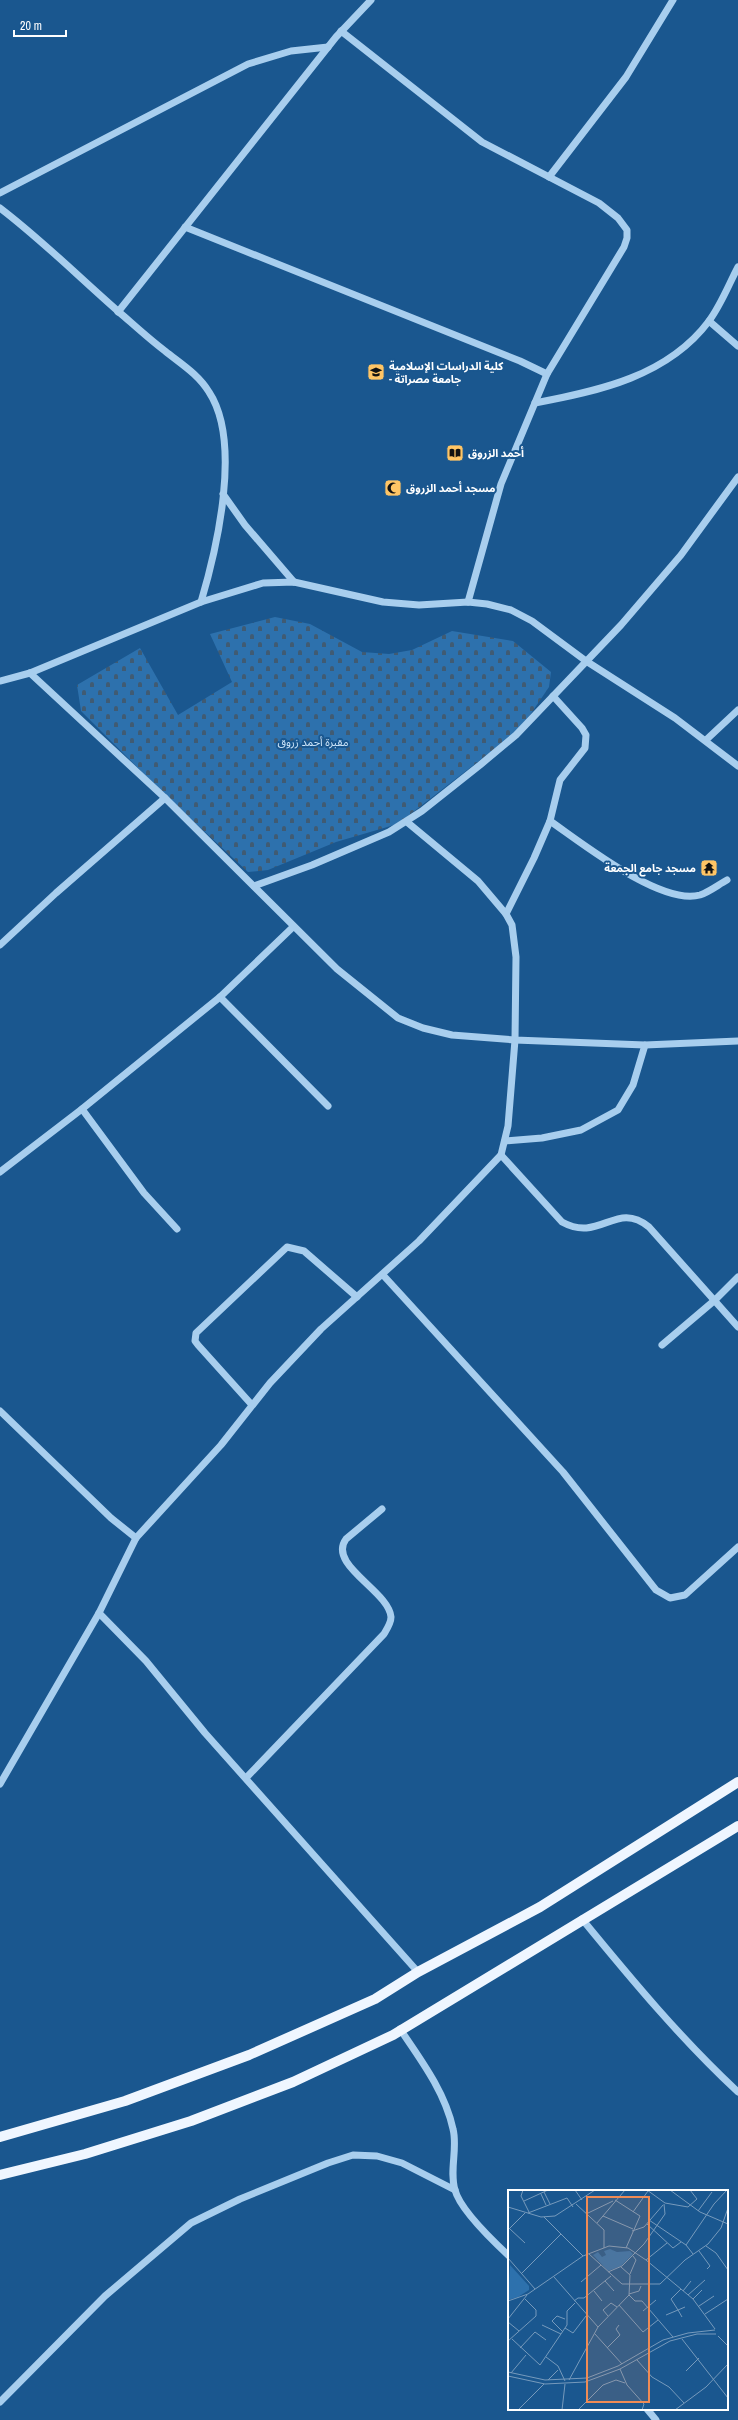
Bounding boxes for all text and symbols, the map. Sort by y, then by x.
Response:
scale bar [14,12,66,38]
text: 20 m [20,18,42,34]
place label: كلية الدراسات الإسلامية - جامعة مصراتة [389,359,504,386]
school or university icon: كلية الدراسات الإسلامية - جامعة مصراتة [366,362,386,382]
library icon: أحمد الزروق [445,443,465,463]
place label: أحمد الزروق [468,446,524,460]
mosque icon: مسجد أحمد الزروق [383,478,403,498]
place label: مسجد أحمد الزروق [406,481,496,495]
park label: مقبرة أحمد زروق [277,735,349,749]
temple icon: مسجد جامع الجمعة [699,858,719,878]
place label: مسجد جامع الجمعة [604,861,696,877]
inset map [508,2190,728,2410]

